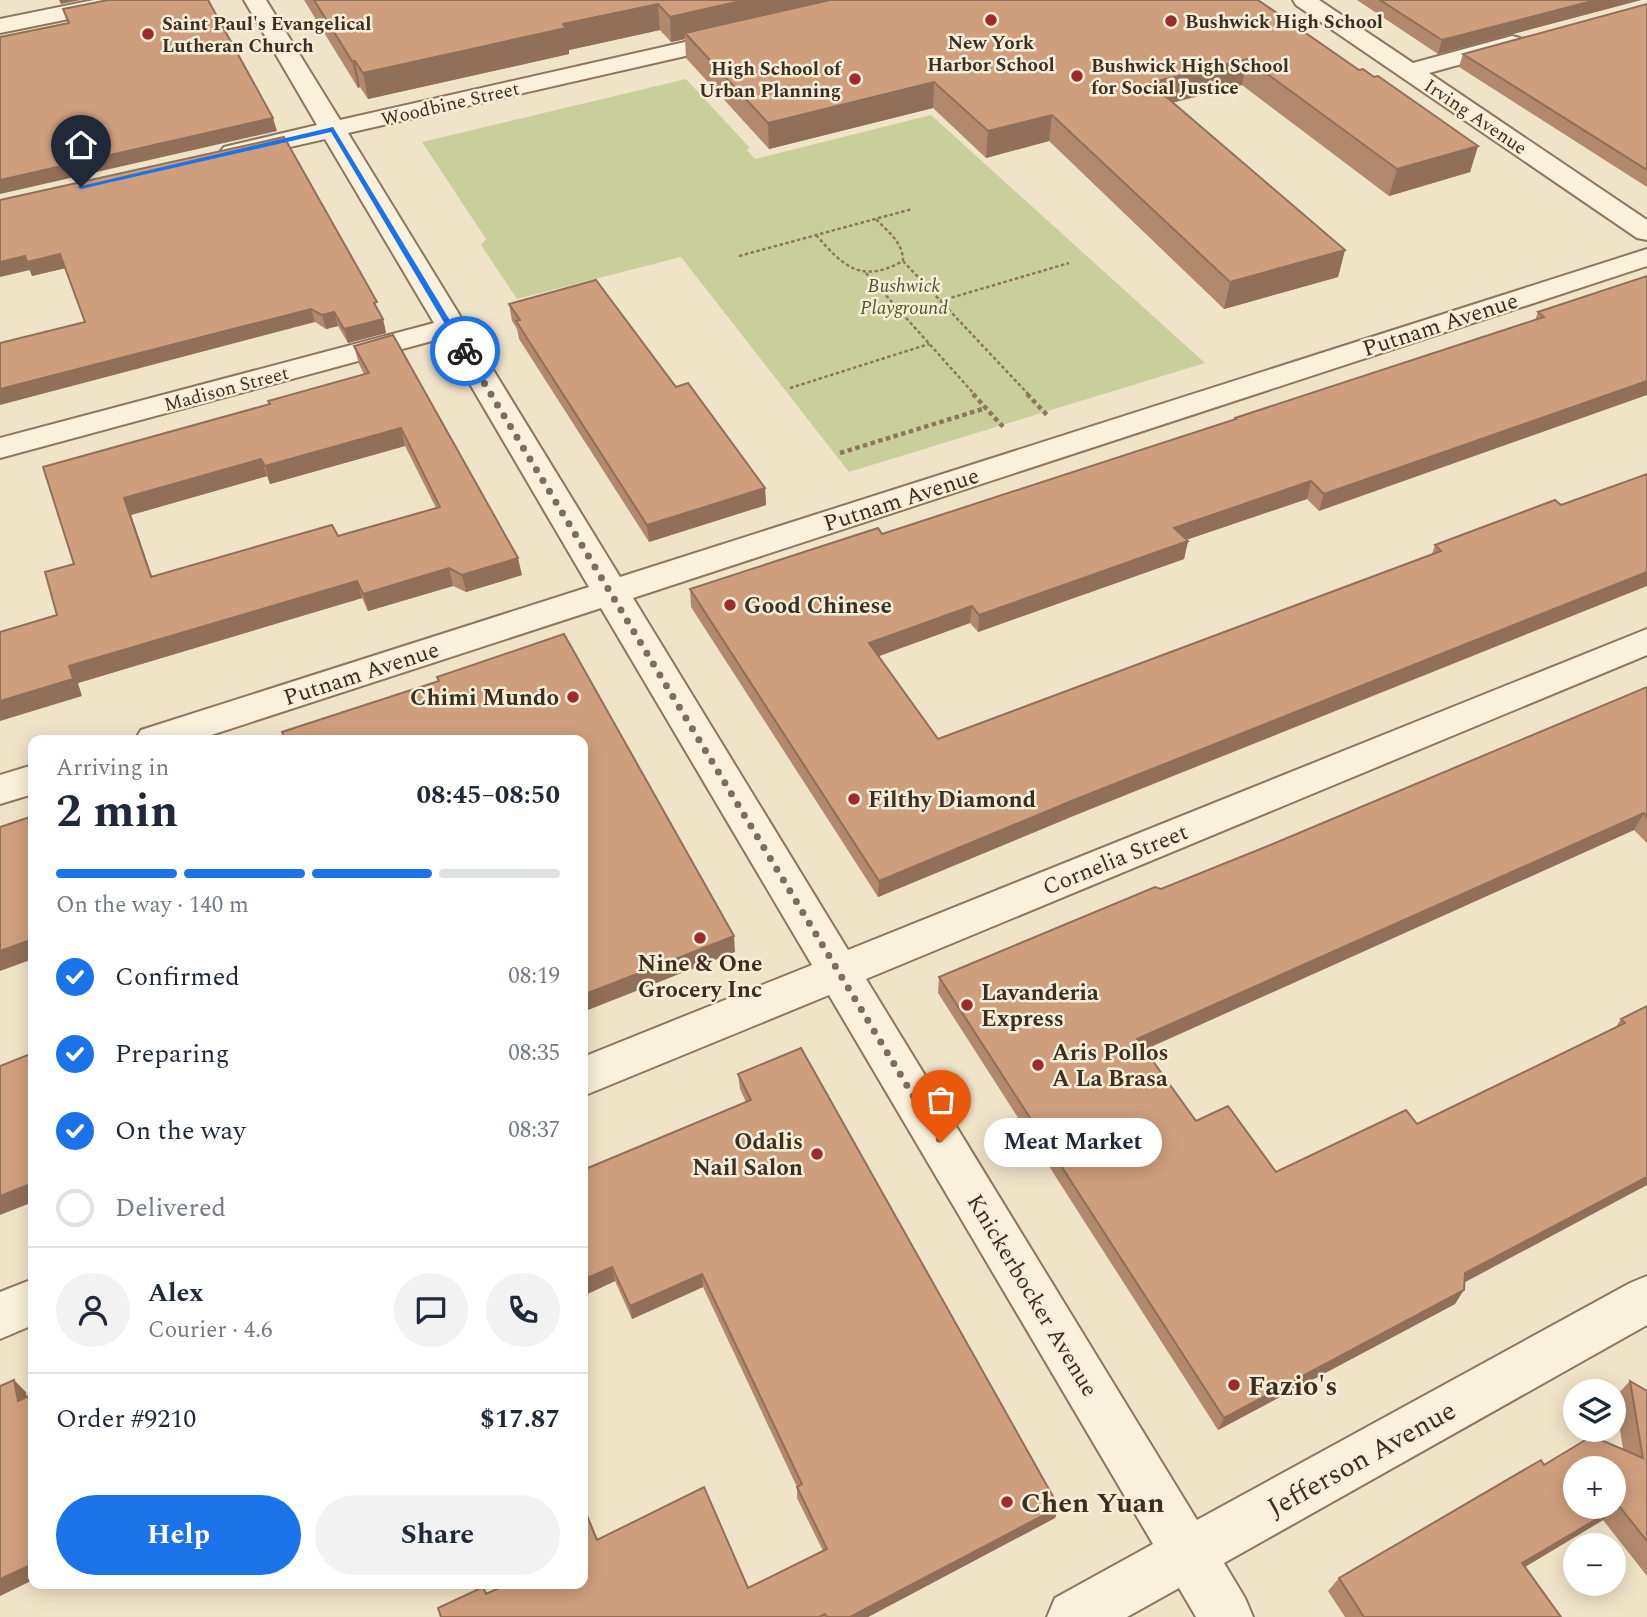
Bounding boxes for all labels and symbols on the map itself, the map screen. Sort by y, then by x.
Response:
place label: Bushwick High School [1185,8,1383,37]
place label: Saint Paul's Evangelical Lutheran Church [162,10,371,61]
marker: New York Harbor School [983,12,999,28]
marker: Bushwick High School [1163,13,1179,29]
marker: Saint Paul's Evangelical Lutheran Church [140,26,156,42]
place label: New York Harbor School [927,29,1055,80]
place label: Bushwick High School for Social Justice [1091,52,1289,103]
place label: High School of Urban Planning [699,55,842,106]
marker: Bushwick High School for Social Justice [1069,68,1085,84]
marker: High School of Urban Planning [847,71,863,87]
street label: Irving Avenue [1418,72,1533,162]
street label: Woodbine Street [378,74,523,134]
pin [51,115,111,187]
park label: Bushwick Playground [860,272,948,323]
street label: Putnam Avenue [1358,284,1523,367]
courier [430,316,500,386]
street label: Madison Street [161,359,292,420]
street label: Putnam Avenue [819,459,984,542]
place label: Good Chinese [744,589,892,624]
marker: Good Chinese [722,597,738,613]
street label: Putnam Avenue [279,633,444,716]
place label: Chimi Mundo [410,681,559,716]
marker: Chimi Mundo [565,689,581,705]
place label: Filthy Diamond [868,783,1036,818]
marker: Filthy Diamond [846,791,862,807]
street label: Cornelia Street [1038,815,1194,905]
marker: Nine & One Grocery Inc [692,930,708,946]
place label: Nine & One Grocery Inc [638,947,762,1008]
place label: Lavanderia Express [981,976,1099,1037]
marker: Lavanderia Express [959,997,975,1013]
place label: Aris Pollos A La Brasa [1052,1036,1169,1097]
marker: Aris Pollos A La Brasa [1030,1057,1046,1073]
pin [911,1070,971,1142]
callout: Meat Market [983,1118,1162,1166]
place label: Odalis Nail Salon [692,1125,803,1186]
marker: Odalis Nail Salon [809,1146,825,1162]
street label: Knickerbocker Avenue [957,1188,1106,1404]
place label: Fazio's [1248,1365,1338,1408]
marker: Fazio's [1226,1377,1242,1393]
street label: Jefferson Avenue [1259,1389,1464,1529]
place label: Chen Yuan [1021,1482,1165,1525]
marker: Chen Yuan [999,1494,1015,1510]

